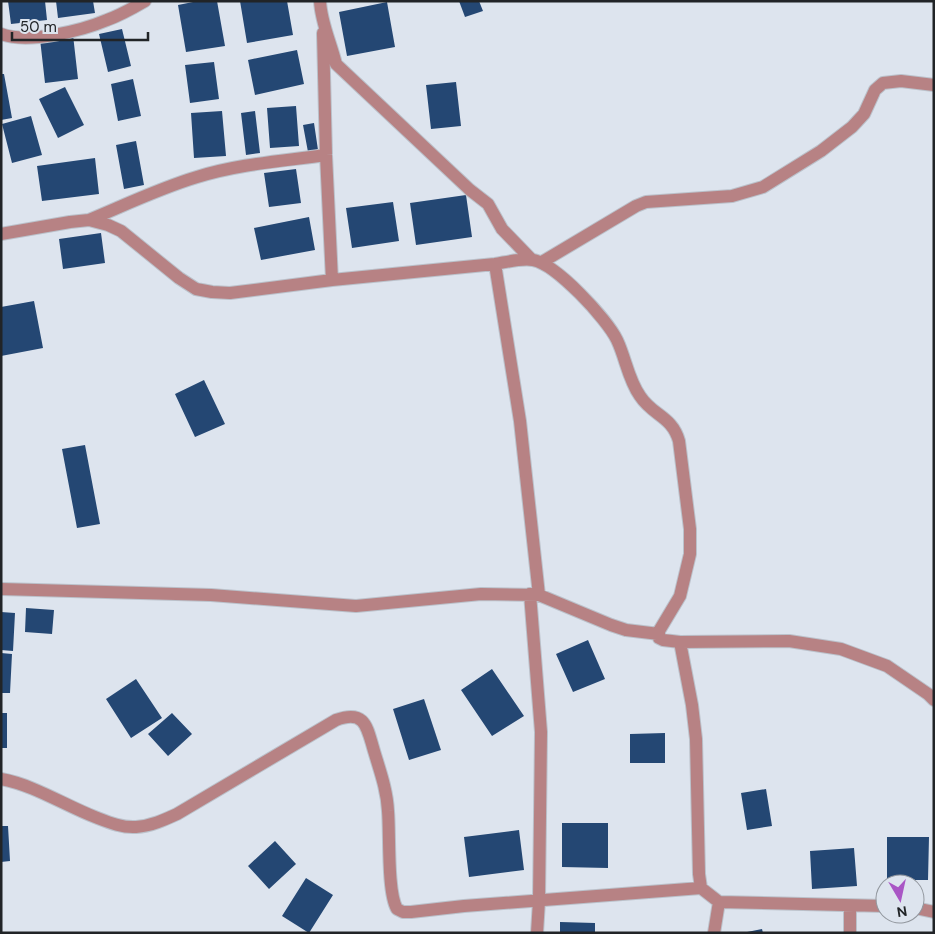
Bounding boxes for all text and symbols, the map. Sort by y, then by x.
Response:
scale bar [12,10,149,42]
text: 50 m [20,17,57,37]
north arrow [875,874,925,924]
text: N [896,902,908,922]

